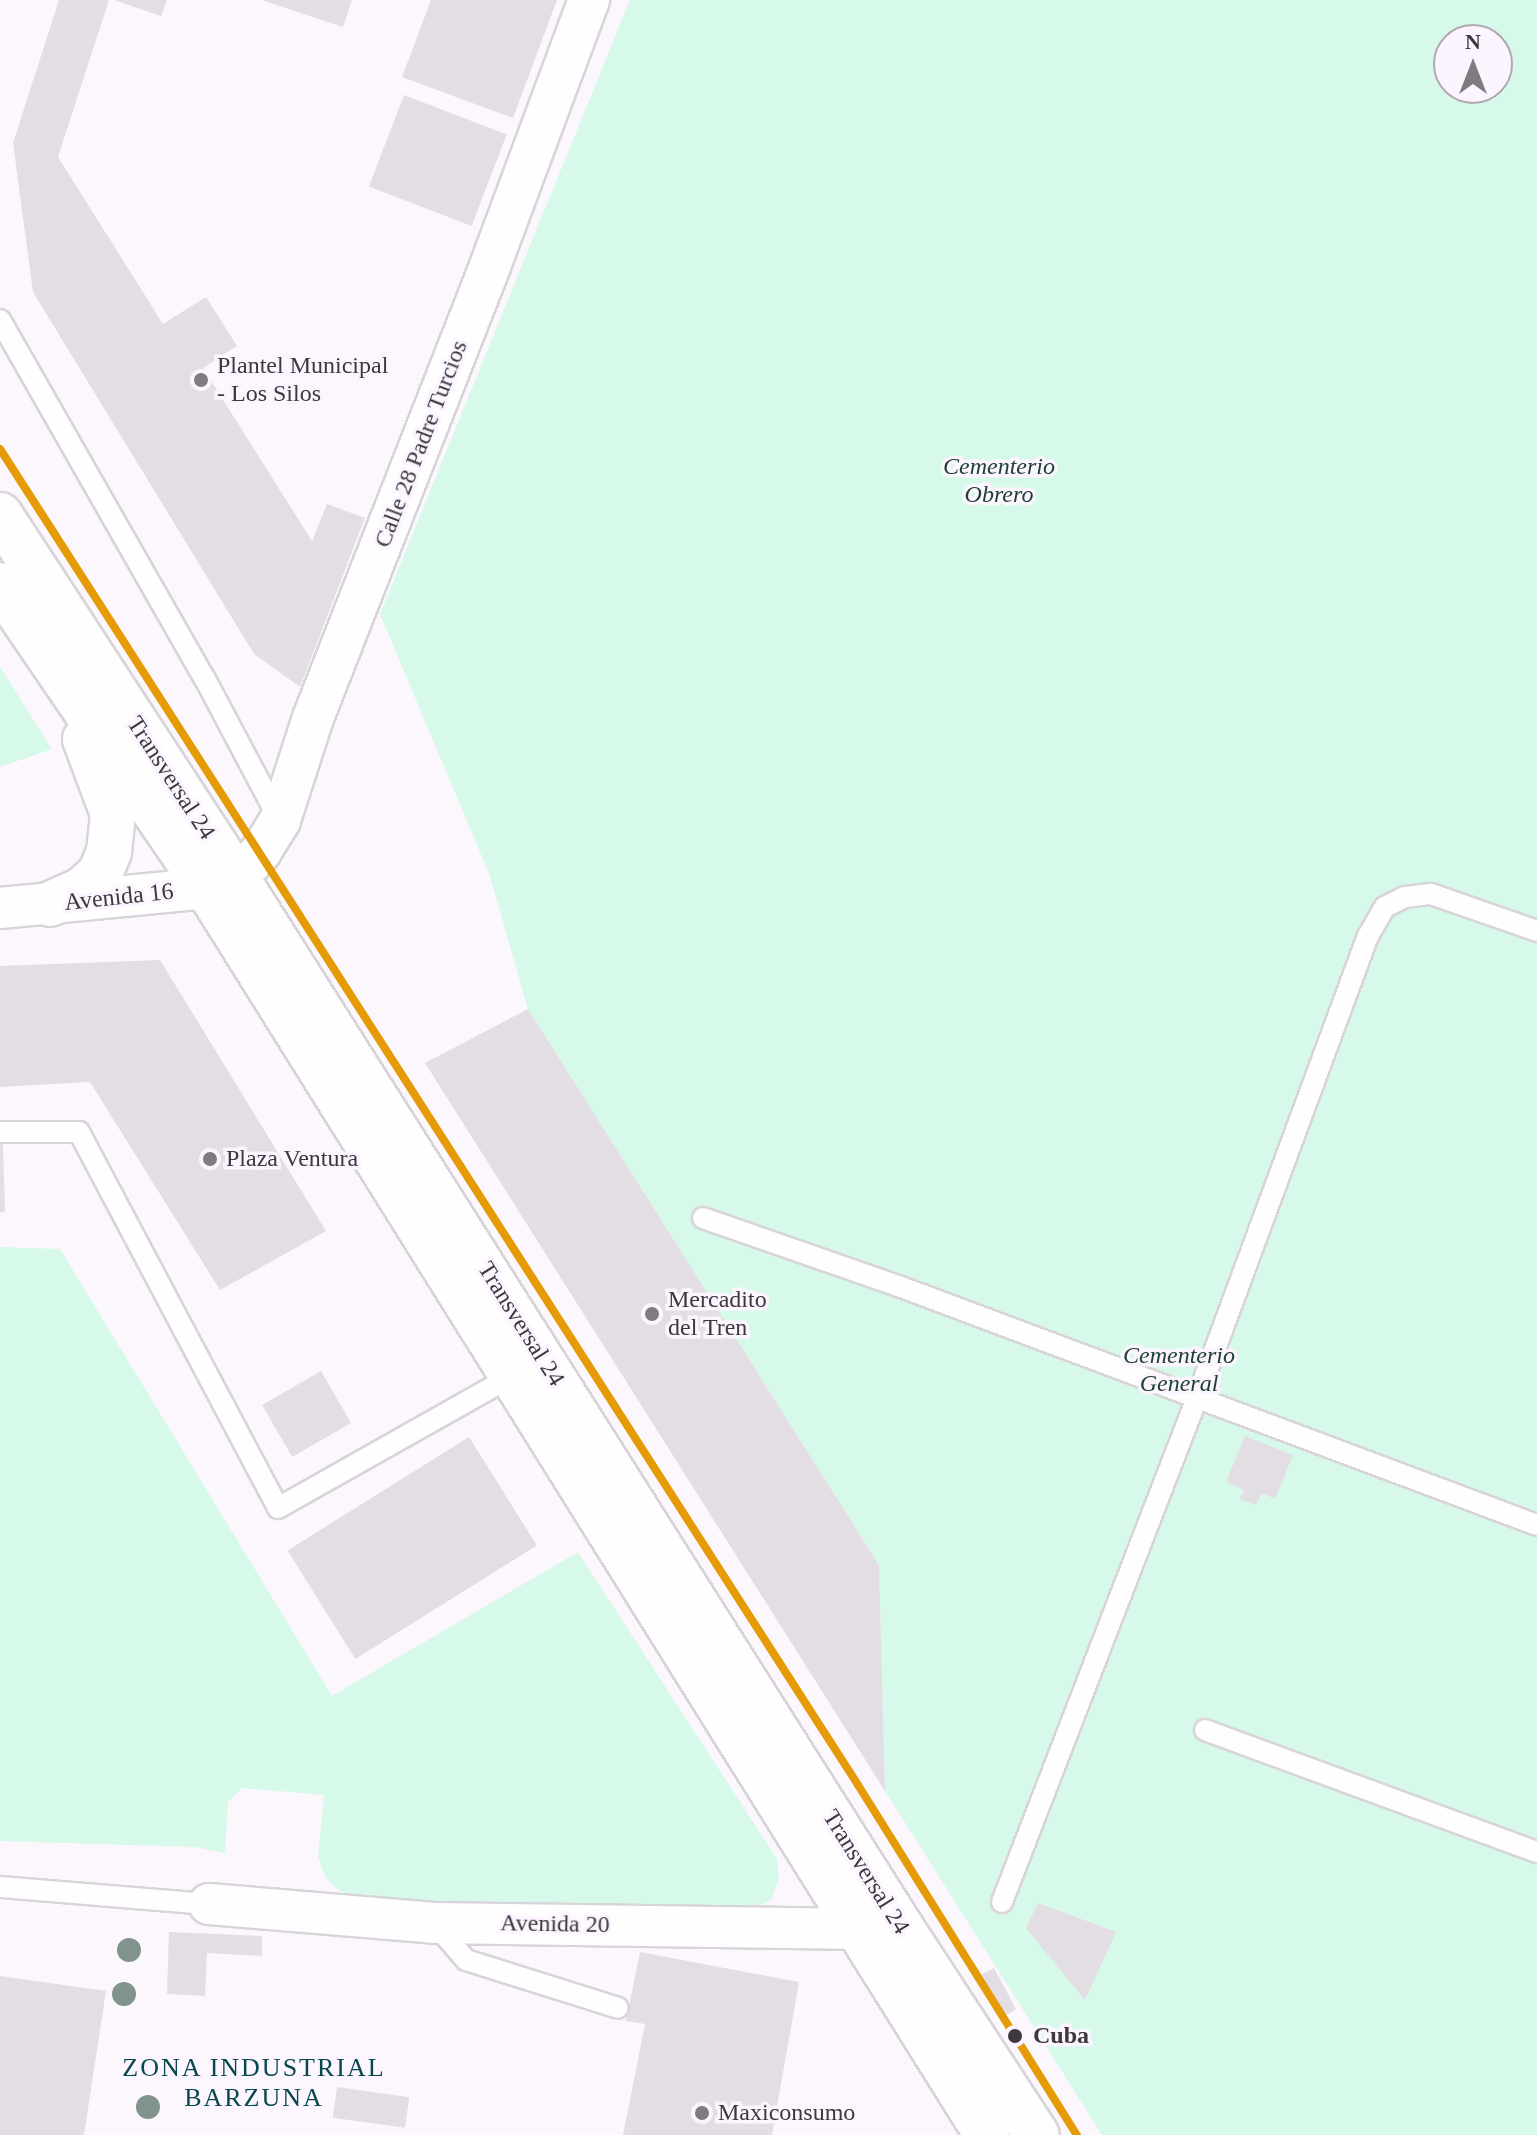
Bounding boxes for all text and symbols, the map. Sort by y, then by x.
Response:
north arrow [1433,24,1513,104]
text: N [1465,29,1481,54]
street label: Calle 28 Padre Turcios [368,336,474,552]
place label: Plantel Municipal - Los Silos [217,352,388,408]
marker: Plantel Municipal - Los Silos [192,371,210,389]
park label: Cementerio Obrero [943,453,1055,509]
street label: Transversal 24 [120,711,222,845]
street label: Avenida 16 [63,877,175,917]
place label: Plaza Ventura [226,1145,359,1173]
marker: Plaza Ventura [201,1150,219,1168]
street label: Transversal 24 [471,1257,571,1391]
place label: Mercadito del Tren [668,1286,767,1342]
marker: Mercadito del Tren [643,1305,661,1323]
park label: Cementerio General [1123,1342,1235,1398]
street label: Transversal 24 [816,1805,916,1939]
street label: Avenida 20 [500,1909,610,1939]
place label: Cuba [1033,2022,1089,2050]
marker: Cuba [1004,2025,1026,2047]
district label: ZONA INDUSTRIAL BARZUNA [122,2052,386,2114]
place label: Maxiconsumo [718,2099,855,2127]
marker: Maxiconsumo [693,2104,711,2122]

